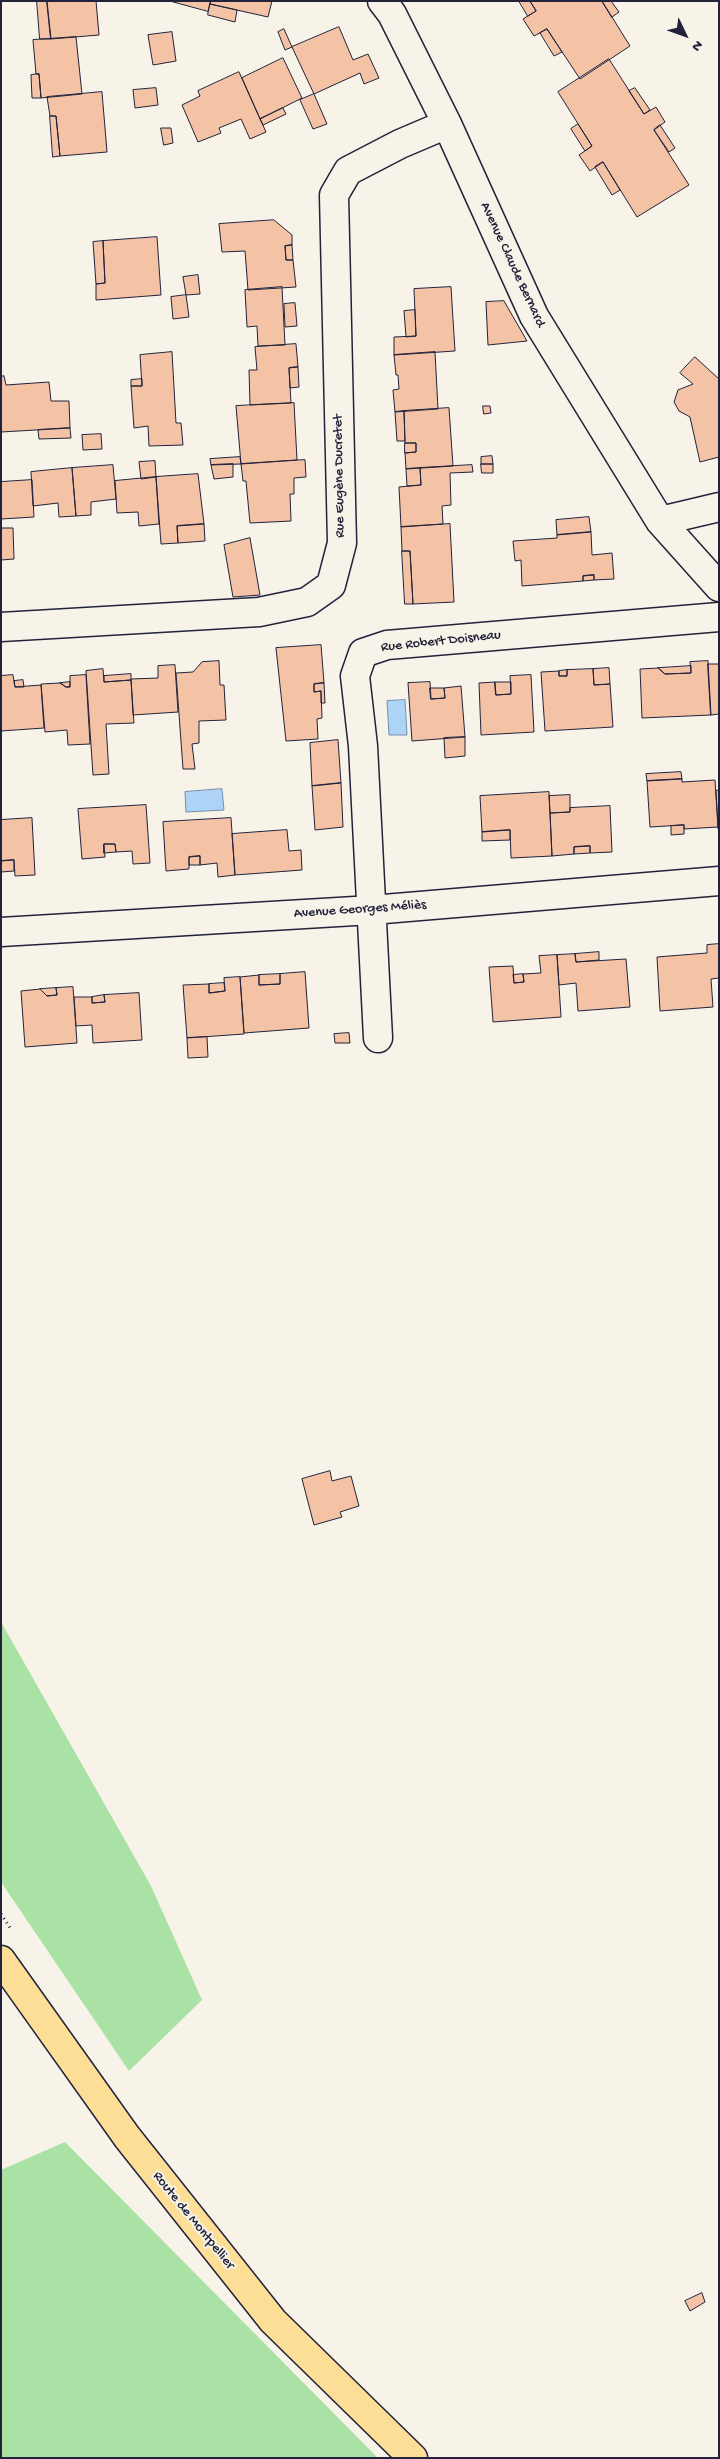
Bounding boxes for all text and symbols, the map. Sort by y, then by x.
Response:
north arrow [660,10,710,60]
text: N [687,36,706,54]
street label: Avenue Claude Bernard [476,200,548,330]
street label: Rue Eugène Ducretet [331,414,349,538]
street label: Rue Robert Doisneau [380,627,502,657]
street label: Avenue Georges Méliès [293,897,427,923]
street label: Route de Montpellier [148,2169,238,2273]

